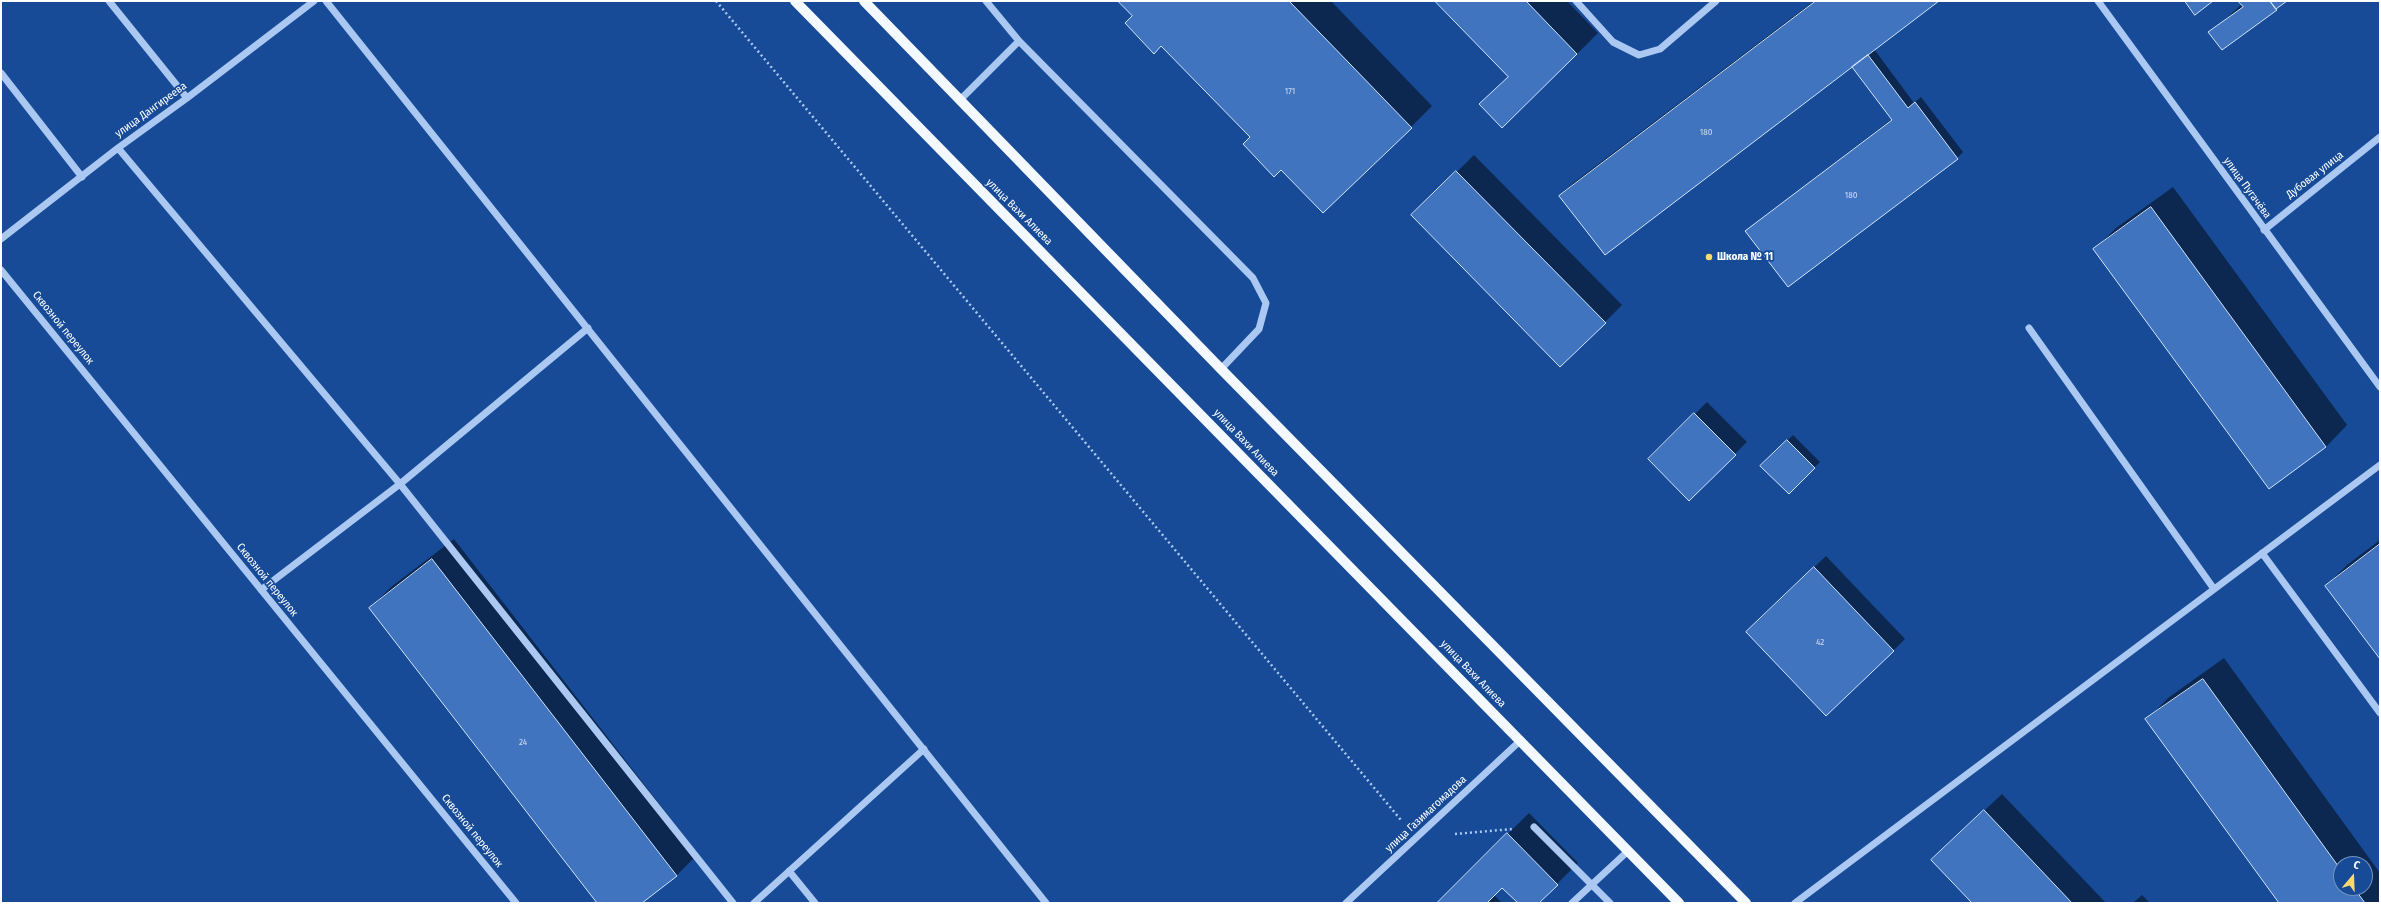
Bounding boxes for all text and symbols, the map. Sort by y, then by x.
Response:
street label: улица Дангиреева [113,80,189,140]
house number: 171 [1285,86,1295,96]
house number: 180 [1700,127,1712,137]
street label: Дубовая улица [2284,149,2346,201]
street label: улица Пугачёва [2220,155,2274,221]
street label: улица Вахи Алиева [983,176,1055,248]
house number: 180 [1845,190,1857,200]
place label: Школа № 11 [1717,250,1773,264]
marker: Школа № 11 [1704,252,1714,262]
street label: Сквозной переулок [29,289,97,367]
street label: улица Вахи Алиева [1211,407,1281,479]
street label: Сквозной переулок [233,541,301,619]
house number: 42 [1816,637,1824,647]
street label: улица Вахи Алиева [1438,638,1508,710]
house number: 24 [519,737,527,747]
street label: улица Газимагомадова [1383,773,1469,855]
street label: Сквозной переулок [438,792,506,870]
north arrow [2333,856,2373,896]
text: С [2352,858,2362,872]

